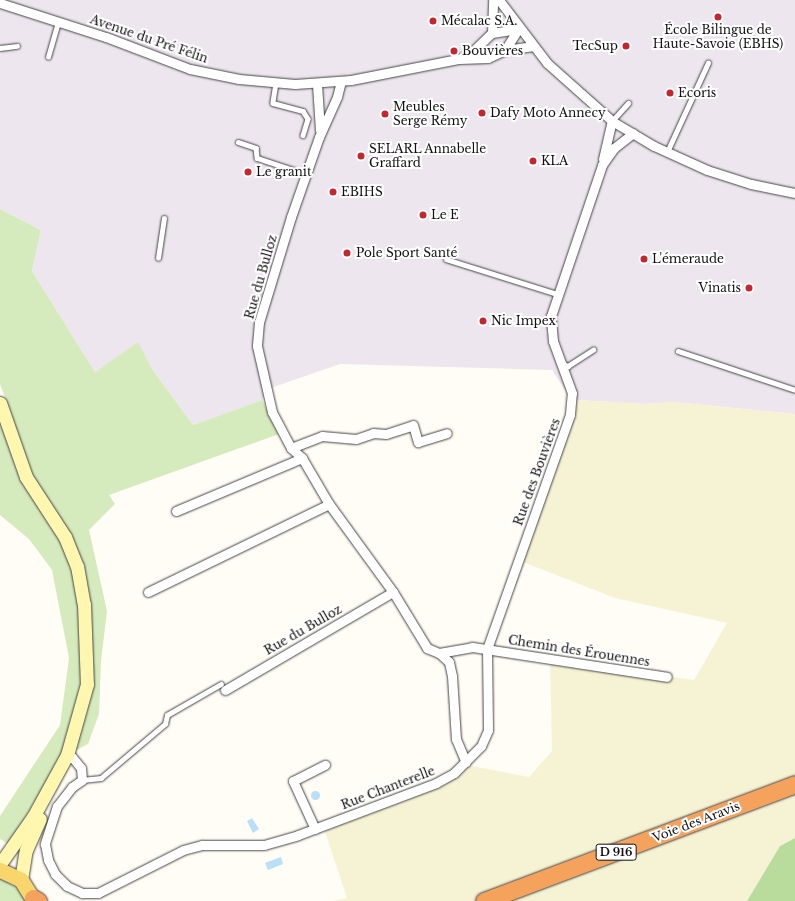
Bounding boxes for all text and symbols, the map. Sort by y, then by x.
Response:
street label: Avenue du Pré Félin [88,12,210,66]
marker: École Bilingue de Haute-Savoie (EBHS) [713,12,723,22]
place label: Mécalac S.A. [441,14,518,28]
marker: Mécalac S.A. [428,16,438,26]
place label: École Bilingue de Haute-Savoie (EBHS) [653,23,783,51]
place label: TecSup [572,39,618,53]
marker: TecSup [621,41,631,51]
place label: Bouvières [462,44,523,58]
marker: Bouvières [449,46,459,56]
place label: Ecoris [678,86,716,100]
marker: Ecoris [665,88,675,98]
place label: Meubles Serge Rémy [393,100,467,128]
place label: Dafy Moto Annecy [490,106,606,120]
marker: Dafy Moto Annecy [477,108,487,118]
marker: Meubles Serge Rémy [380,109,390,119]
place label: SELARL Annabelle Graffard [369,142,487,170]
marker: SELARL Annabelle Graffard [356,151,366,161]
place label: KLA [541,154,568,168]
marker: KLA [528,156,538,166]
place label: Le granit [256,165,311,179]
marker: Le granit [243,167,253,177]
place label: EBIHS [341,185,383,199]
marker: EBIHS [328,187,338,197]
place label: Le E [431,208,459,222]
marker: Le E [418,210,428,220]
street label: Rue du Bulloz [242,233,280,321]
place label: Pole Sport Santé [356,246,457,260]
marker: Pole Sport Santé [341,247,353,259]
place label: L'émeraude [652,252,724,266]
marker: L'émeraude [639,254,649,264]
place label: Vinatis [699,281,741,295]
marker: Vinatis [744,283,754,293]
place label: Nic Impex [491,314,556,328]
marker: Nic Impex [478,316,488,326]
street label: Rue des Bouvières [511,416,563,528]
street label: Rue du Bulloz [262,602,344,658]
street label: Chemin des Érouennes [507,633,651,669]
street label: Rue Chanterelle [339,764,437,812]
street label: Voie des Aravis [650,799,742,845]
road number: D 916 [595,843,637,861]

